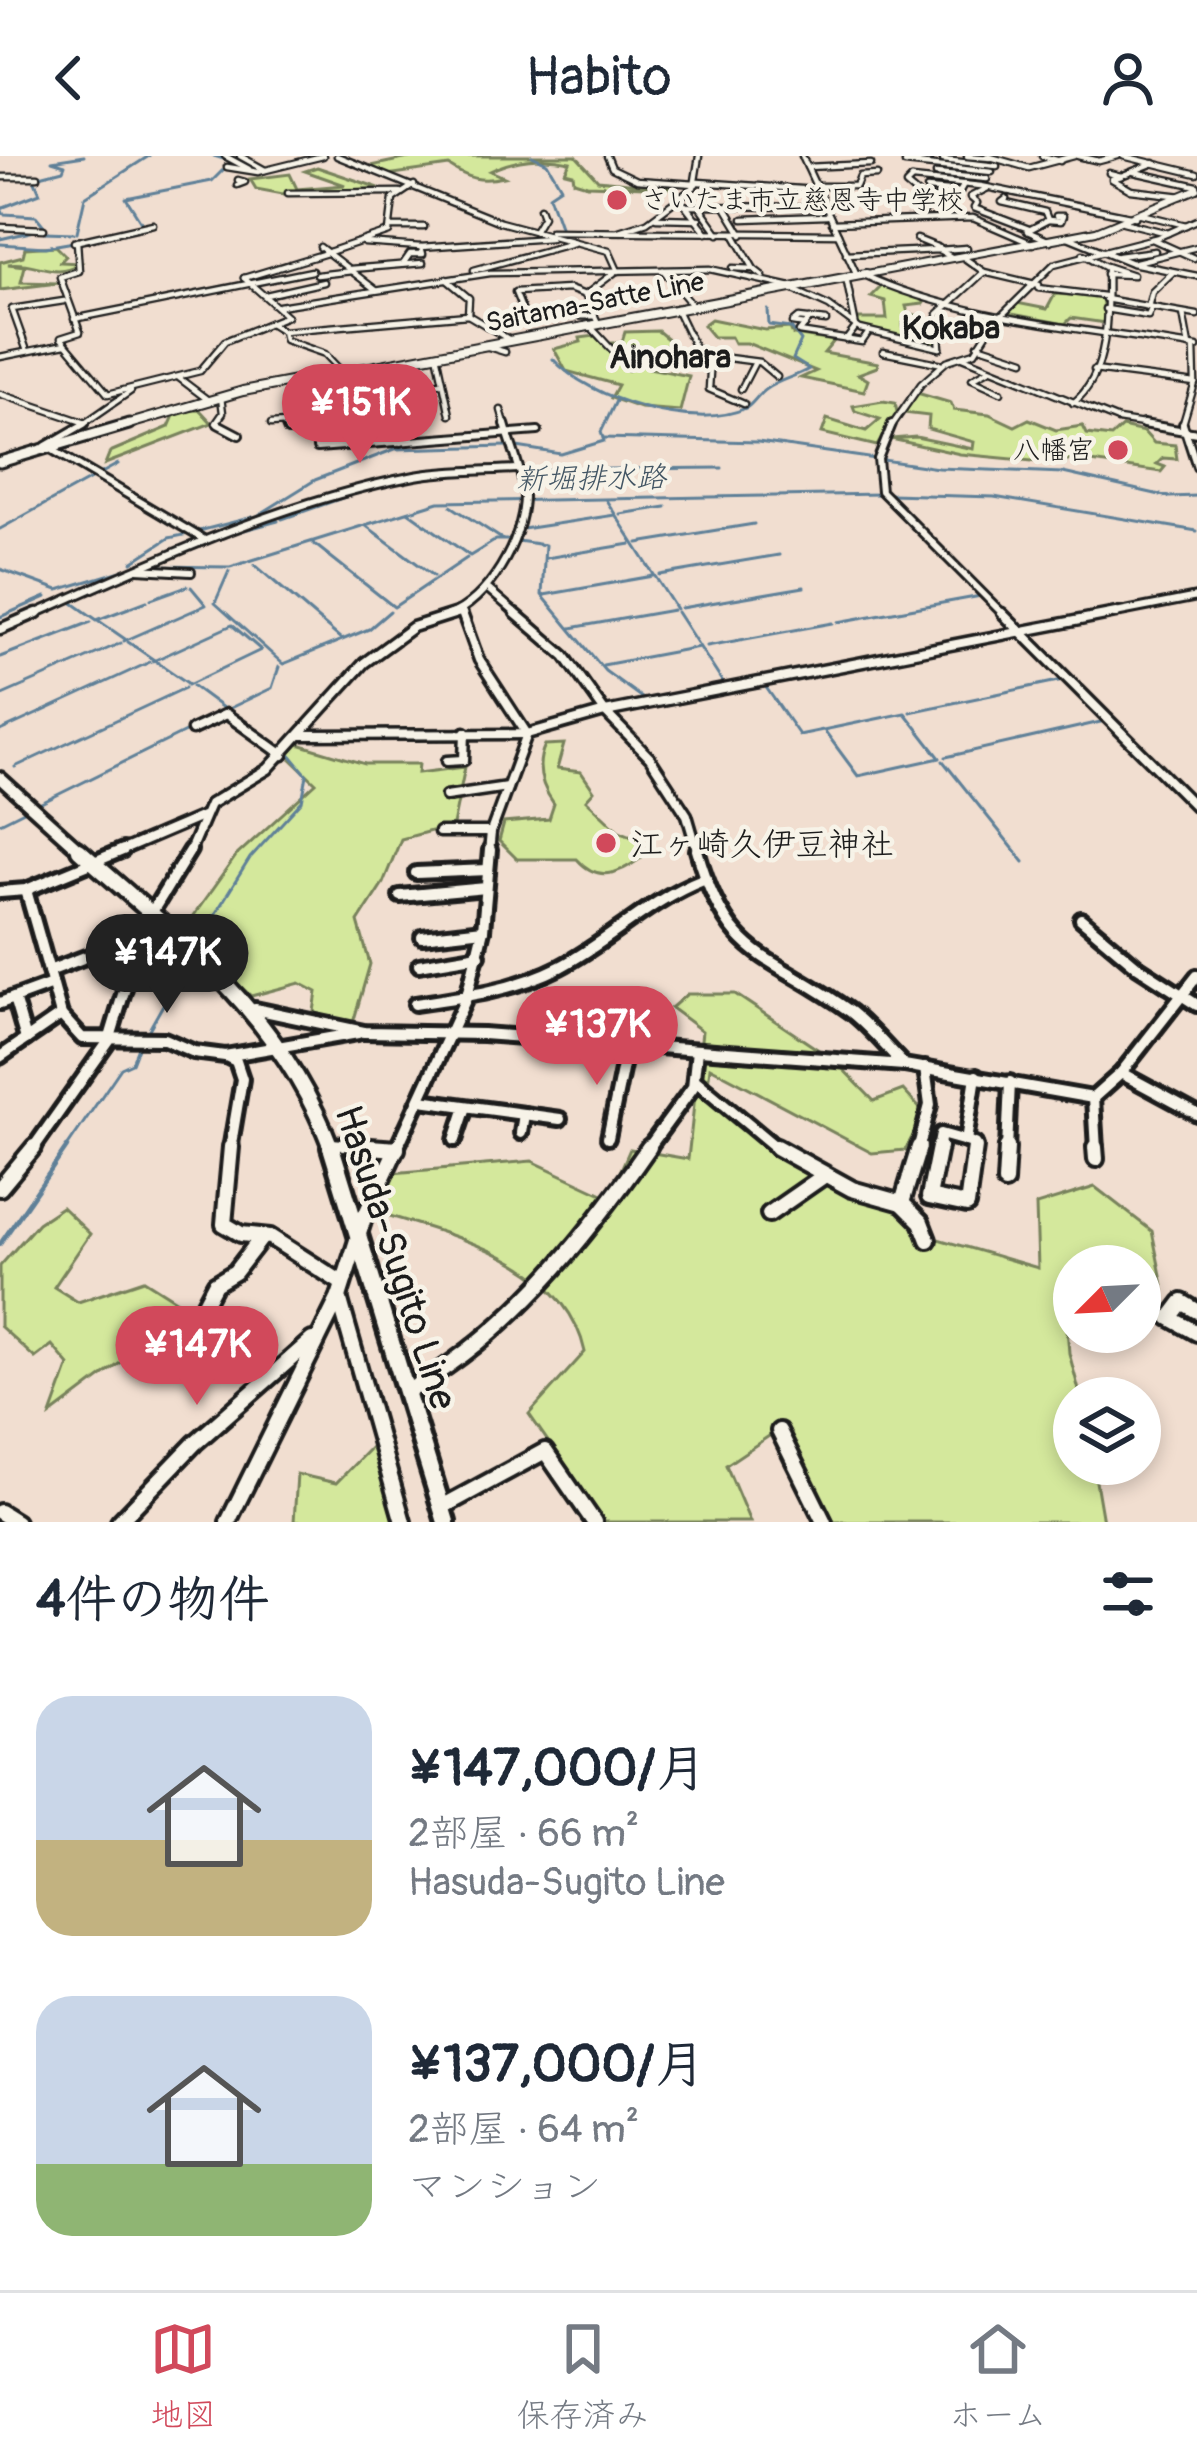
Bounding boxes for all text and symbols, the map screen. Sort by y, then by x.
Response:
text: Habito [525,44,672,112]
icon: back [36,45,102,111]
icon: person [1095,45,1161,111]
place label: さいたま市立慈恩寺中学校 [641,184,964,217]
marker: さいたま市立慈恩寺中学校 [604,187,630,213]
street label: Saitama-Satte Line [483,265,708,340]
district label: Kokaba [902,308,1000,349]
district label: Ainohara [609,337,731,378]
pin: ¥151K [276,364,444,466]
text: ¥151K [309,378,411,427]
place label: 八幡宮 [1013,434,1094,467]
marker: 八幡宮 [1105,437,1131,463]
water label: 新堀排水路 [516,459,668,498]
place label: 江ヶ崎久伊豆神社 [630,824,894,865]
marker: 江ヶ崎久伊豆神社 [593,830,619,856]
pin: ¥147K [83,914,251,1016]
text: ¥147K [112,928,222,977]
pin: ¥137K [513,986,681,1088]
text: ¥137K [543,1000,651,1049]
street label: Hasuda-Sugito Line [323,1099,468,1416]
north arrow [1053,1245,1161,1353]
map controls [1053,1245,1161,1485]
pin: ¥147K [113,1306,281,1408]
text: ¥147K [142,1320,252,1369]
button: layers [1053,1377,1161,1485]
icon: filters [1095,1561,1161,1627]
text: 4件の物件 [36,1568,270,1632]
text: ¥147,000/月 [408,1737,707,1801]
icon: home [132,1744,276,1888]
text: 2部屋 · 66 m² [408,1809,639,1858]
text: Hasuda-Sugito Line [408,1858,725,1907]
text: ¥137,000/月 [408,2033,706,2097]
icon: home [132,2044,276,2188]
text: 2部屋 · 64 m² [408,2105,639,2154]
text: マンション [408,2162,601,2211]
tab: 地図 [150,2316,216,2436]
tab: 保存済み [517,2316,649,2436]
tab: ホーム [949,2316,1047,2436]

